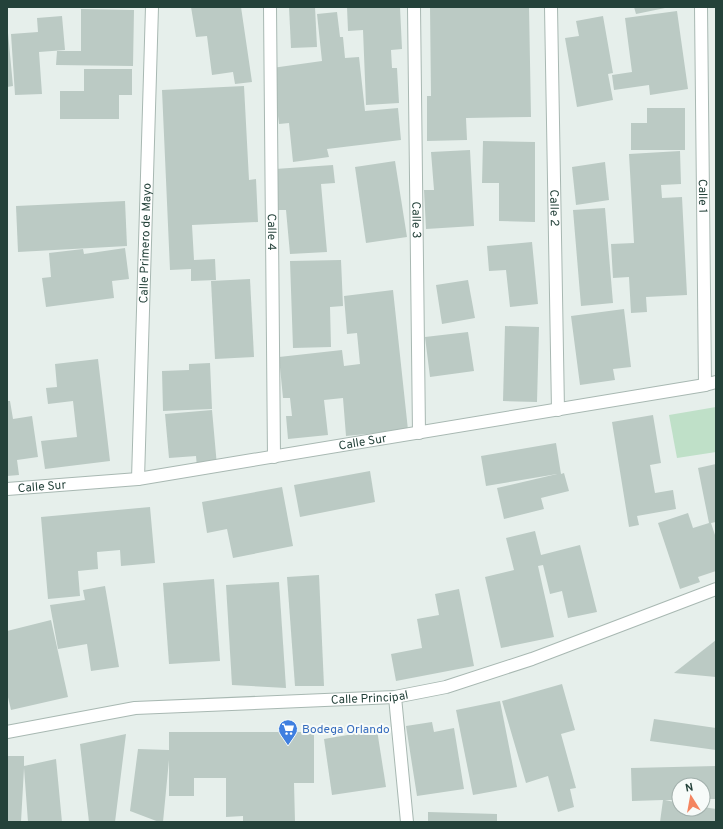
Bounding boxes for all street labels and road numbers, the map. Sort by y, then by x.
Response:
street label: Calle 1 [694,179,710,213]
street label: Calle Primero de Mayo [136,182,156,304]
street label: Calle 2 [545,189,562,227]
street label: Calle 3 [407,201,424,239]
street label: Calle 4 [263,213,279,251]
street label: Calle Sur [338,431,388,455]
street label: Calle Sur [17,477,67,497]
street label: Calle Principal [331,688,410,709]

